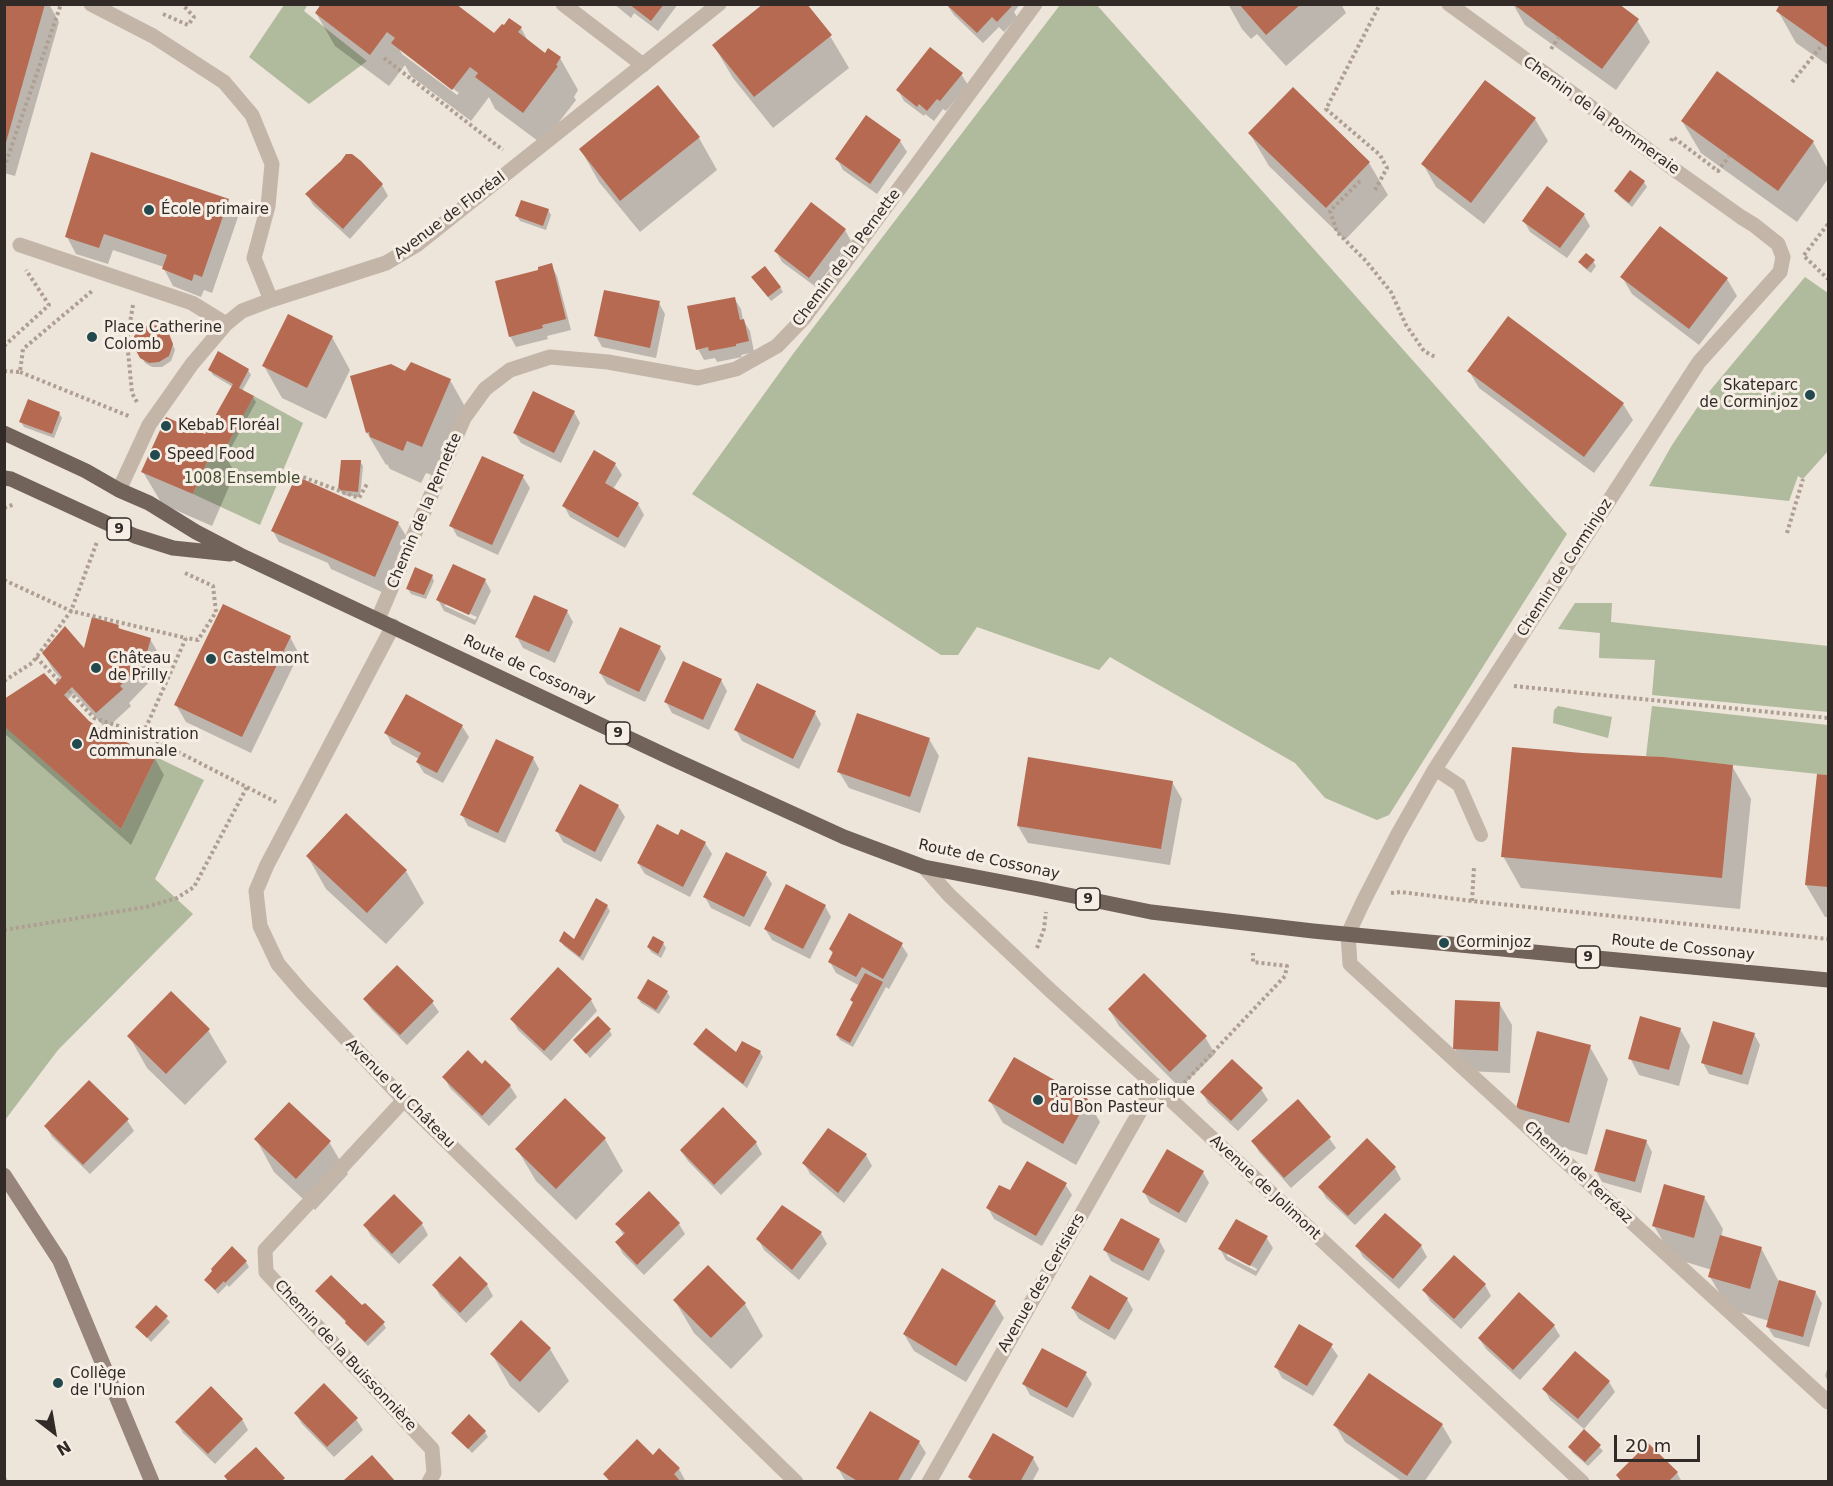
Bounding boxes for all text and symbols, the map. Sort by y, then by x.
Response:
street label: Chemin de la Pommeraie [1519,53,1683,179]
street label: Avenue de Floréal [391,168,509,264]
street label: Chemin de la Pernette [789,186,905,330]
place label: École primaire [161,201,269,219]
marker: École primaire [142,203,156,217]
place label: Place Catherine Colomb [104,319,222,354]
marker: Place Catherine Colomb [85,330,99,344]
place label: Skateparc de Corminjoz [1699,377,1798,412]
marker: Skateparc de Corminjoz [1803,388,1817,402]
place label: Kebab Floréal [178,417,280,435]
marker: Kebab Floréal [159,419,173,433]
street label: Chemin de la Pernette [384,430,466,592]
place label: Speed Food [167,446,255,464]
marker: Speed Food [148,448,162,462]
park label: 1008 Ensemble [184,470,300,488]
street label: Chemin de Corminjoz [1514,496,1616,640]
road number: 9 [107,518,131,540]
street label: Route de Cossonay [460,631,598,709]
place label: Château de Prilly [108,650,171,685]
place label: Castelmont [223,650,309,668]
marker: Castelmont [204,652,218,666]
marker: Château de Prilly [89,661,103,675]
road number: 9 [606,722,630,744]
place label: Administration communale [89,726,199,761]
marker: Administration communale [70,737,84,751]
street label: Route de Cossonay [917,836,1061,884]
road number: 9 [1076,888,1100,910]
street label: Route de Cossonay [1611,932,1755,964]
place label: Corminjoz [1456,934,1531,952]
marker: Corminjoz [1437,936,1451,950]
road number: 9 [1576,946,1600,968]
street label: Avenue du Château [342,1036,458,1152]
place label: Paroisse catholique du Bon Pasteur [1050,1082,1195,1117]
marker: Paroisse catholique du Bon Pasteur [1031,1093,1045,1107]
street label: Chemin de Perréaz [1520,1118,1636,1228]
street label: Avenue de Jolimont [1206,1132,1324,1244]
street label: Avenue des Cerisiers [995,1210,1089,1356]
street label: Chemin de la Buissonnière [270,1277,420,1435]
place label: Collège de l'Union [70,1365,145,1400]
marker: Collège de l'Union [51,1376,65,1390]
north arrow [24,1402,84,1462]
scale bar [1617,1423,1702,1461]
text: 20 m [1625,1435,1671,1456]
text: N [53,1436,74,1459]

